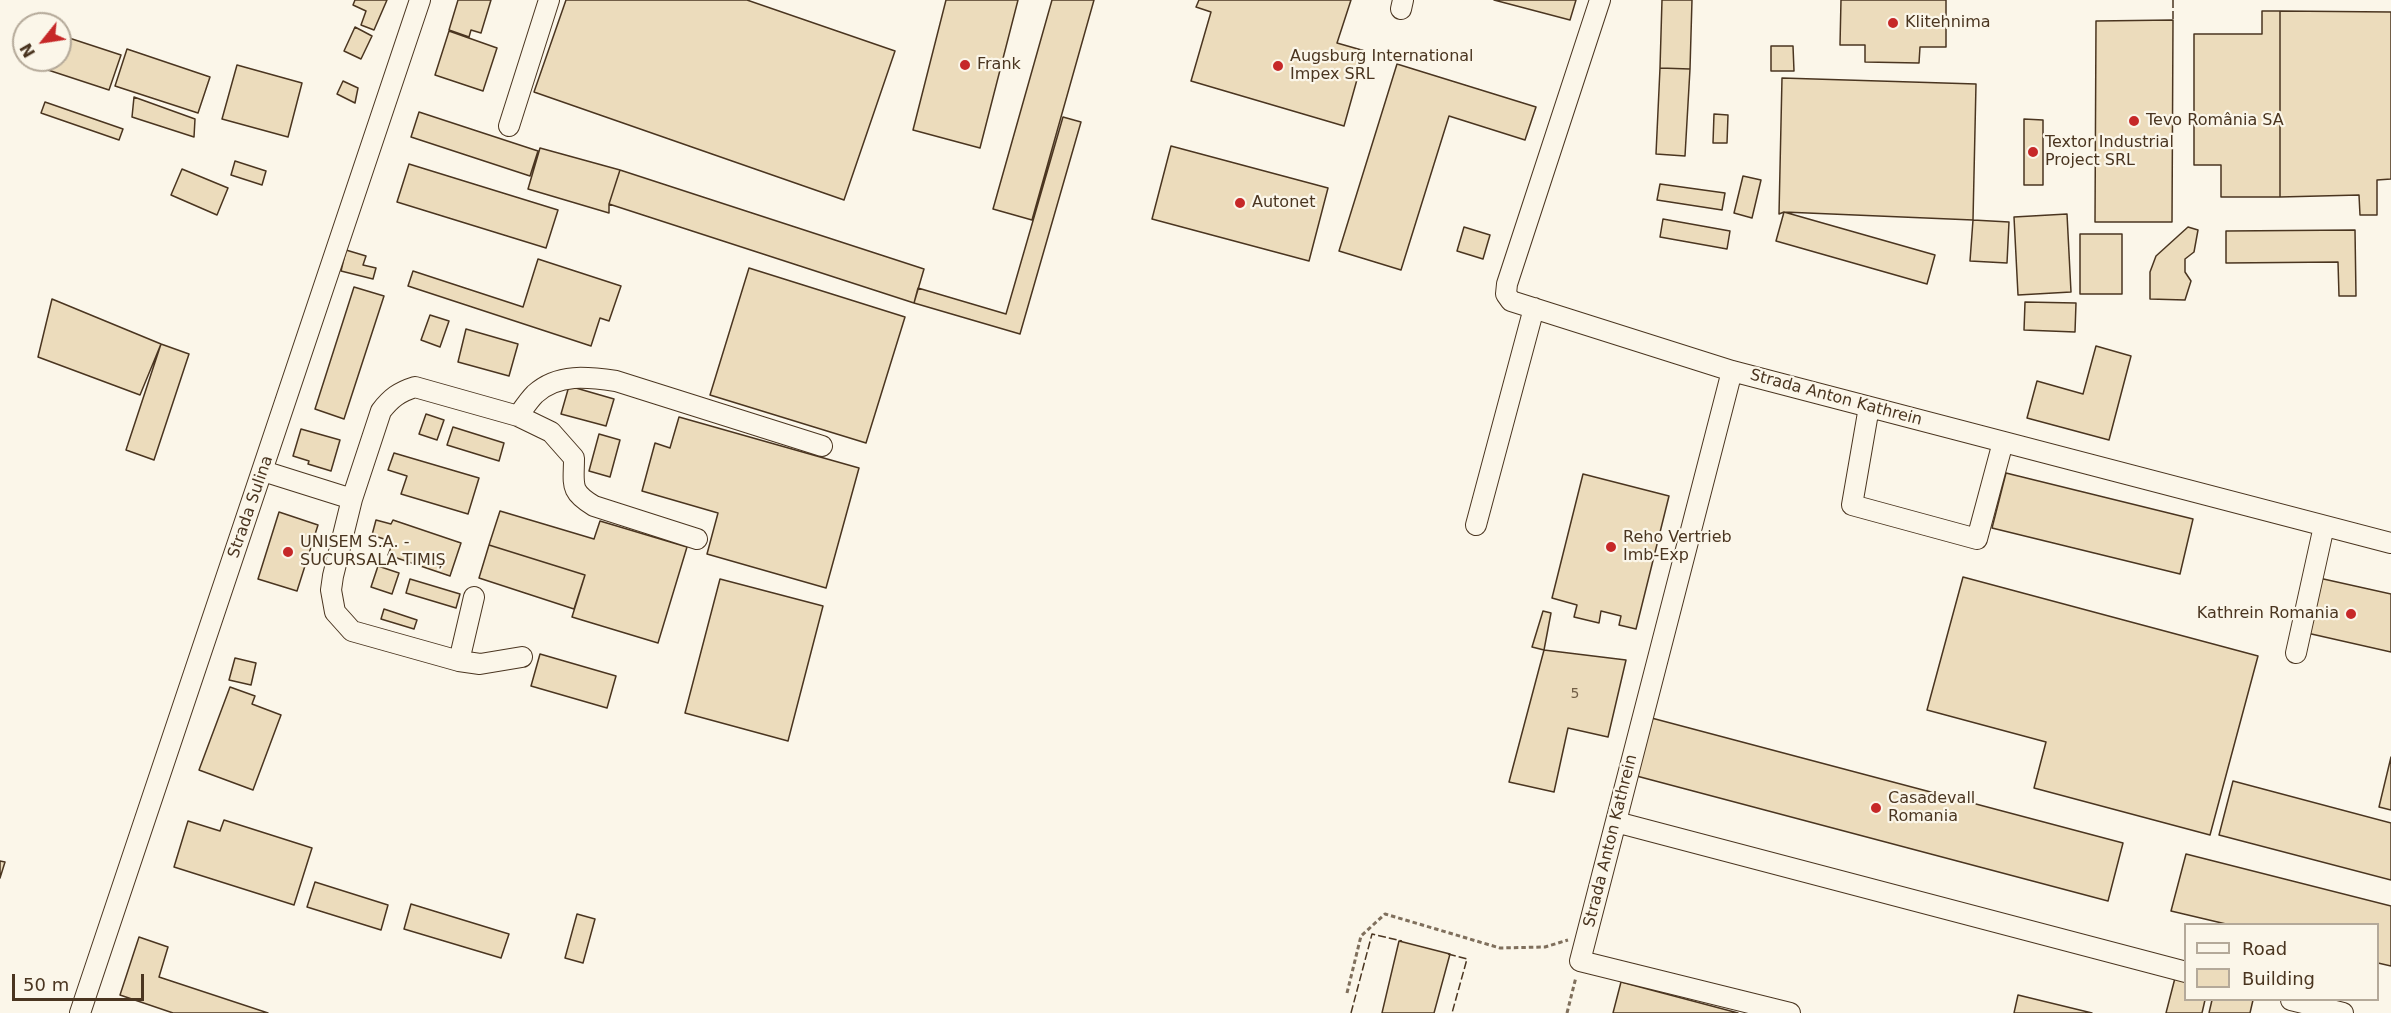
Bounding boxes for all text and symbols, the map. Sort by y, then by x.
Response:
north arrow [12,12,72,72]
place label: Klitehnima [1905,13,1991,33]
marker: Klitehnima [1886,16,1900,30]
text: N [16,40,39,61]
place label: Augsburg International Impex SRL [1290,47,1474,85]
place label: Frank [977,55,1021,75]
marker: Frank [958,58,972,72]
marker: Augsburg International Impex SRL [1271,59,1285,73]
place label: Tevo România SA [2146,111,2284,131]
marker: Tevo România SA [2127,114,2141,128]
place label: Textor Industrial Project SRL [2045,133,2174,171]
marker: Textor Industrial Project SRL [2026,145,2040,159]
place label: Autonet [1252,193,1315,213]
marker: Autonet [1233,196,1247,210]
street label: Strada Anton Kathrein [1748,366,1924,430]
street label: Strada Sulina [225,453,277,561]
place label: Reho Vertrieb Imb-Exp [1623,528,1732,566]
place label: UNISEM S.A. - SUCURSALA TIMIȘ [300,533,446,571]
marker: Reho Vertrieb Imb-Exp [1604,540,1618,554]
marker: UNISEM S.A. - SUCURSALA TIMIȘ [281,545,295,559]
place label: Kathrein Romania [2197,604,2339,624]
marker: Kathrein Romania [2344,607,2358,621]
house number: 5 [1571,686,1579,702]
street label: Strada Anton Kathrein [1580,753,1642,929]
place label: Casadevall Romania [1888,789,1975,827]
marker: Casadevall Romania [1869,801,1883,815]
legend [2184,923,2379,1001]
text: Road [2242,938,2287,959]
scale bar [15,962,147,1000]
text: Building [2242,968,2315,989]
text: 50 m [23,974,69,995]

